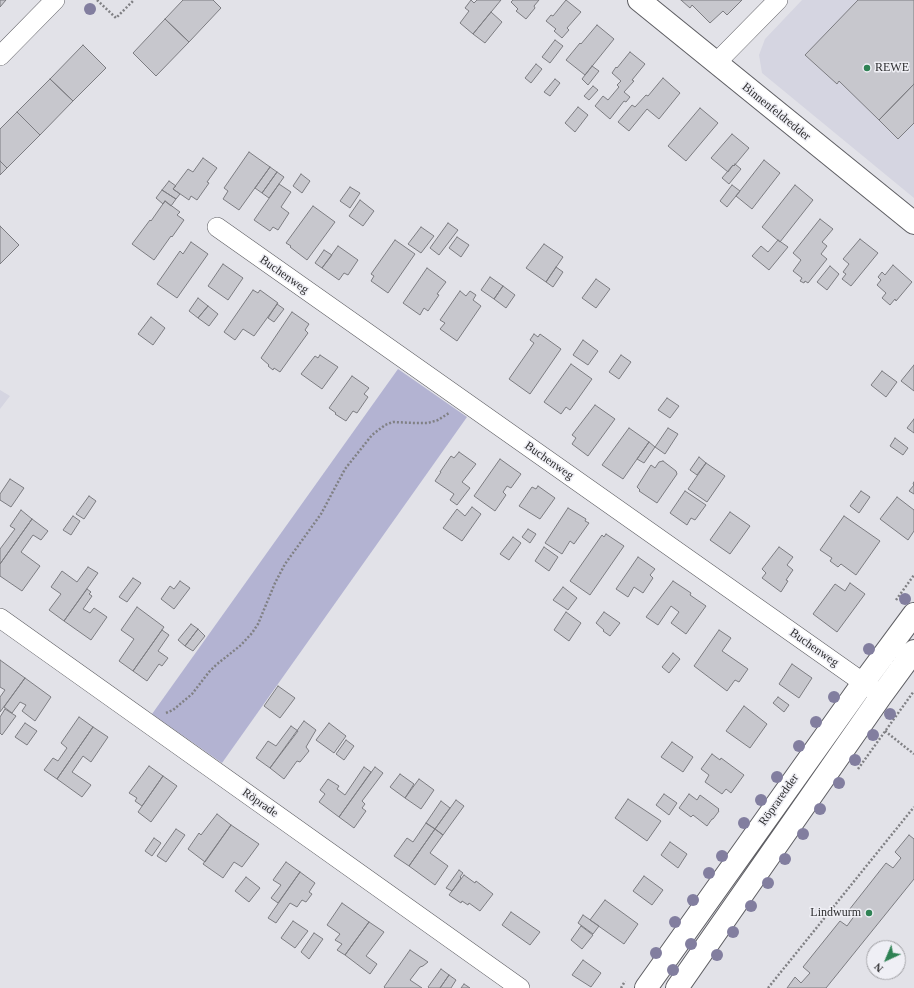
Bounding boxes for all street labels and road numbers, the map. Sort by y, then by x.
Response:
street label: Binnenfeldredder [739,80,813,144]
street label: Buchenweg [257,253,311,297]
street label: Buchenweg [522,439,576,483]
street label: Buchenweg [787,626,841,670]
street label: Röpraredder [756,771,802,829]
street label: Röprade [239,785,281,821]

